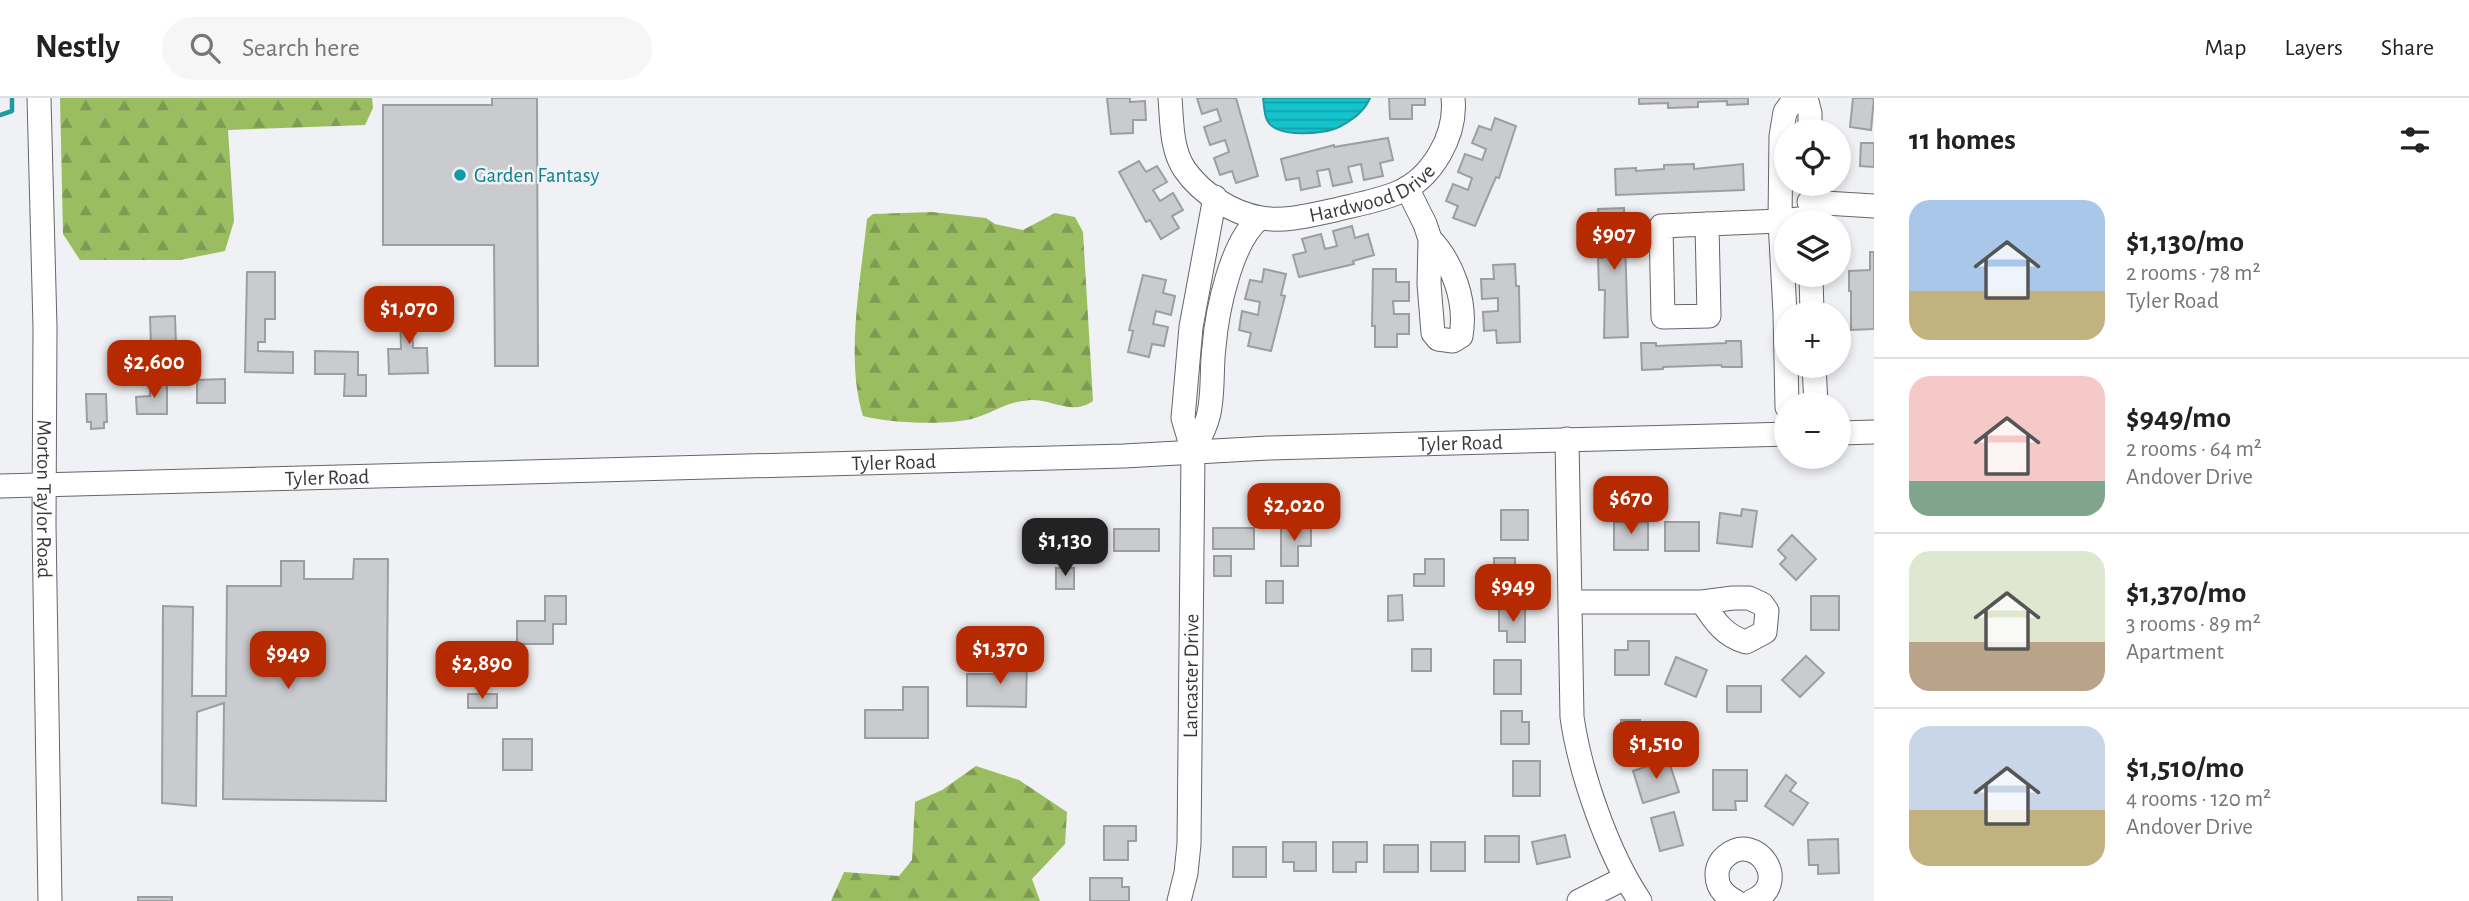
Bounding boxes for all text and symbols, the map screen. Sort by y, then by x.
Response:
search box [162,17,652,80]
icon: search [186,29,224,67]
text: Nestly [35,31,120,64]
text: Search here [242,35,360,61]
text: Map [2204,36,2246,60]
text: Layers [2284,36,2343,60]
text: Share [2381,36,2434,60]
map controls [1774,119,1851,469]
button: locate [1774,119,1851,196]
icon: filters [2396,121,2434,159]
text: 11 homes [1909,125,2016,155]
street label: Hardwood Drive [1307,160,1439,226]
place label: Garden Fantasy [474,165,600,186]
marker: Garden Fantasy [452,167,468,183]
button: layers [1774,210,1851,287]
pin: $907 [1573,212,1655,272]
text: $907 [1592,223,1636,246]
text: $1,130/mo [2126,227,2244,257]
icon: home [1965,228,2049,312]
text: 2 rooms · 78 m² [2126,262,2261,285]
pin: $1,070 [352,286,466,346]
text: Tyler Road [2126,290,2219,313]
text: $1,070 [380,297,438,320]
button: + [1774,301,1851,378]
pin: $2,600 [97,341,211,400]
text: $2,600 [123,351,185,374]
button: − [1774,392,1851,469]
text: $949/mo [2126,403,2231,433]
icon: home [1965,404,2049,488]
street label: Morton Taylor Road [33,420,55,578]
street label: Tyler Road [1418,431,1503,454]
text: 2 rooms · 64 m² [2126,438,2262,461]
street label: Tyler Road [851,451,936,474]
street label: Tyler Road [284,466,370,489]
text: Andover Drive [2126,466,2253,489]
pin: $670 [1590,476,1672,536]
pin: $2,020 [1237,484,1351,543]
text: $670 [1609,487,1653,510]
text: $2,020 [1263,494,1325,517]
pin: $1,130 [1008,518,1122,578]
text: $1,130 [1038,529,1092,552]
pin: $949 [1472,564,1554,624]
text: $949 [1491,575,1535,598]
text: $1,370/mo [2126,578,2246,608]
icon: home [1965,579,2049,663]
text: 3 rooms · 89 m² [2126,613,2261,636]
street label: Lancaster Drive [1180,614,1202,738]
pin: $1,370 [943,626,1057,686]
pin: $949 [247,632,329,691]
text: $1,370 [972,637,1028,660]
text: Apartment [2126,641,2224,664]
text: $949 [266,642,310,665]
pin: $2,890 [425,642,539,701]
text: $2,890 [452,652,512,675]
pin: $1,510 [1599,722,1713,781]
text: $1,510 [1629,732,1683,755]
text: $1,510/mo [2126,753,2244,783]
icon: home [1965,754,2049,838]
text: 4 rooms · 120 m² [2126,788,2271,811]
text: Andover Drive [2126,816,2253,839]

